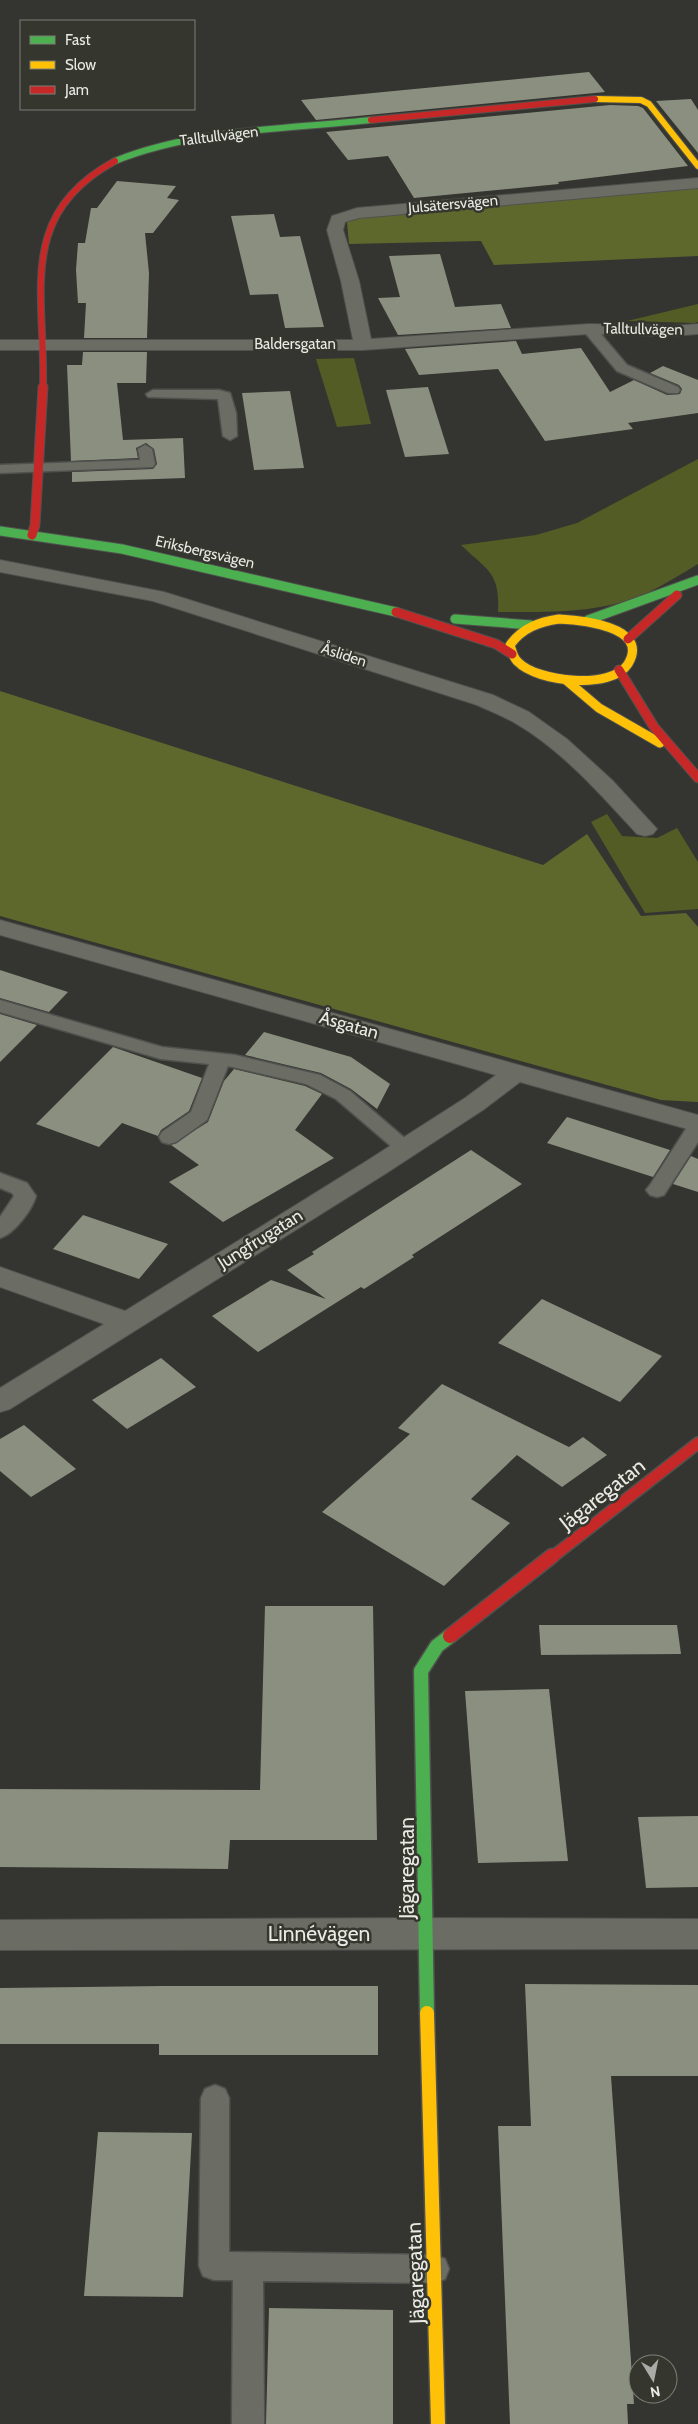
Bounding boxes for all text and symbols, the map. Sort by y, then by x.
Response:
legend [20,20,195,110]
text: Fast [65,31,90,49]
text: Slow [65,56,96,74]
text: Jam [64,81,89,99]
street label: Talltullvägen [179,122,259,150]
street label: Julsätersvägen [406,191,499,217]
street label: Talltullvägen [603,319,683,339]
street label: Baldersgatan [254,335,336,353]
street label: Eriksbergsvägen [154,532,256,572]
street label: Åsliden [319,638,369,671]
street label: Åsgatan [317,1006,381,1044]
street label: Jungfrugatan [213,1204,307,1274]
street label: Jägaregatan [553,1453,650,1536]
street label: Jägaregatan [394,1817,419,1920]
street label: Linnévägen [268,1921,370,1946]
street label: Jägaregatan [401,2222,429,2325]
north arrow [628,2354,678,2404]
text: N [649,2382,662,2402]

